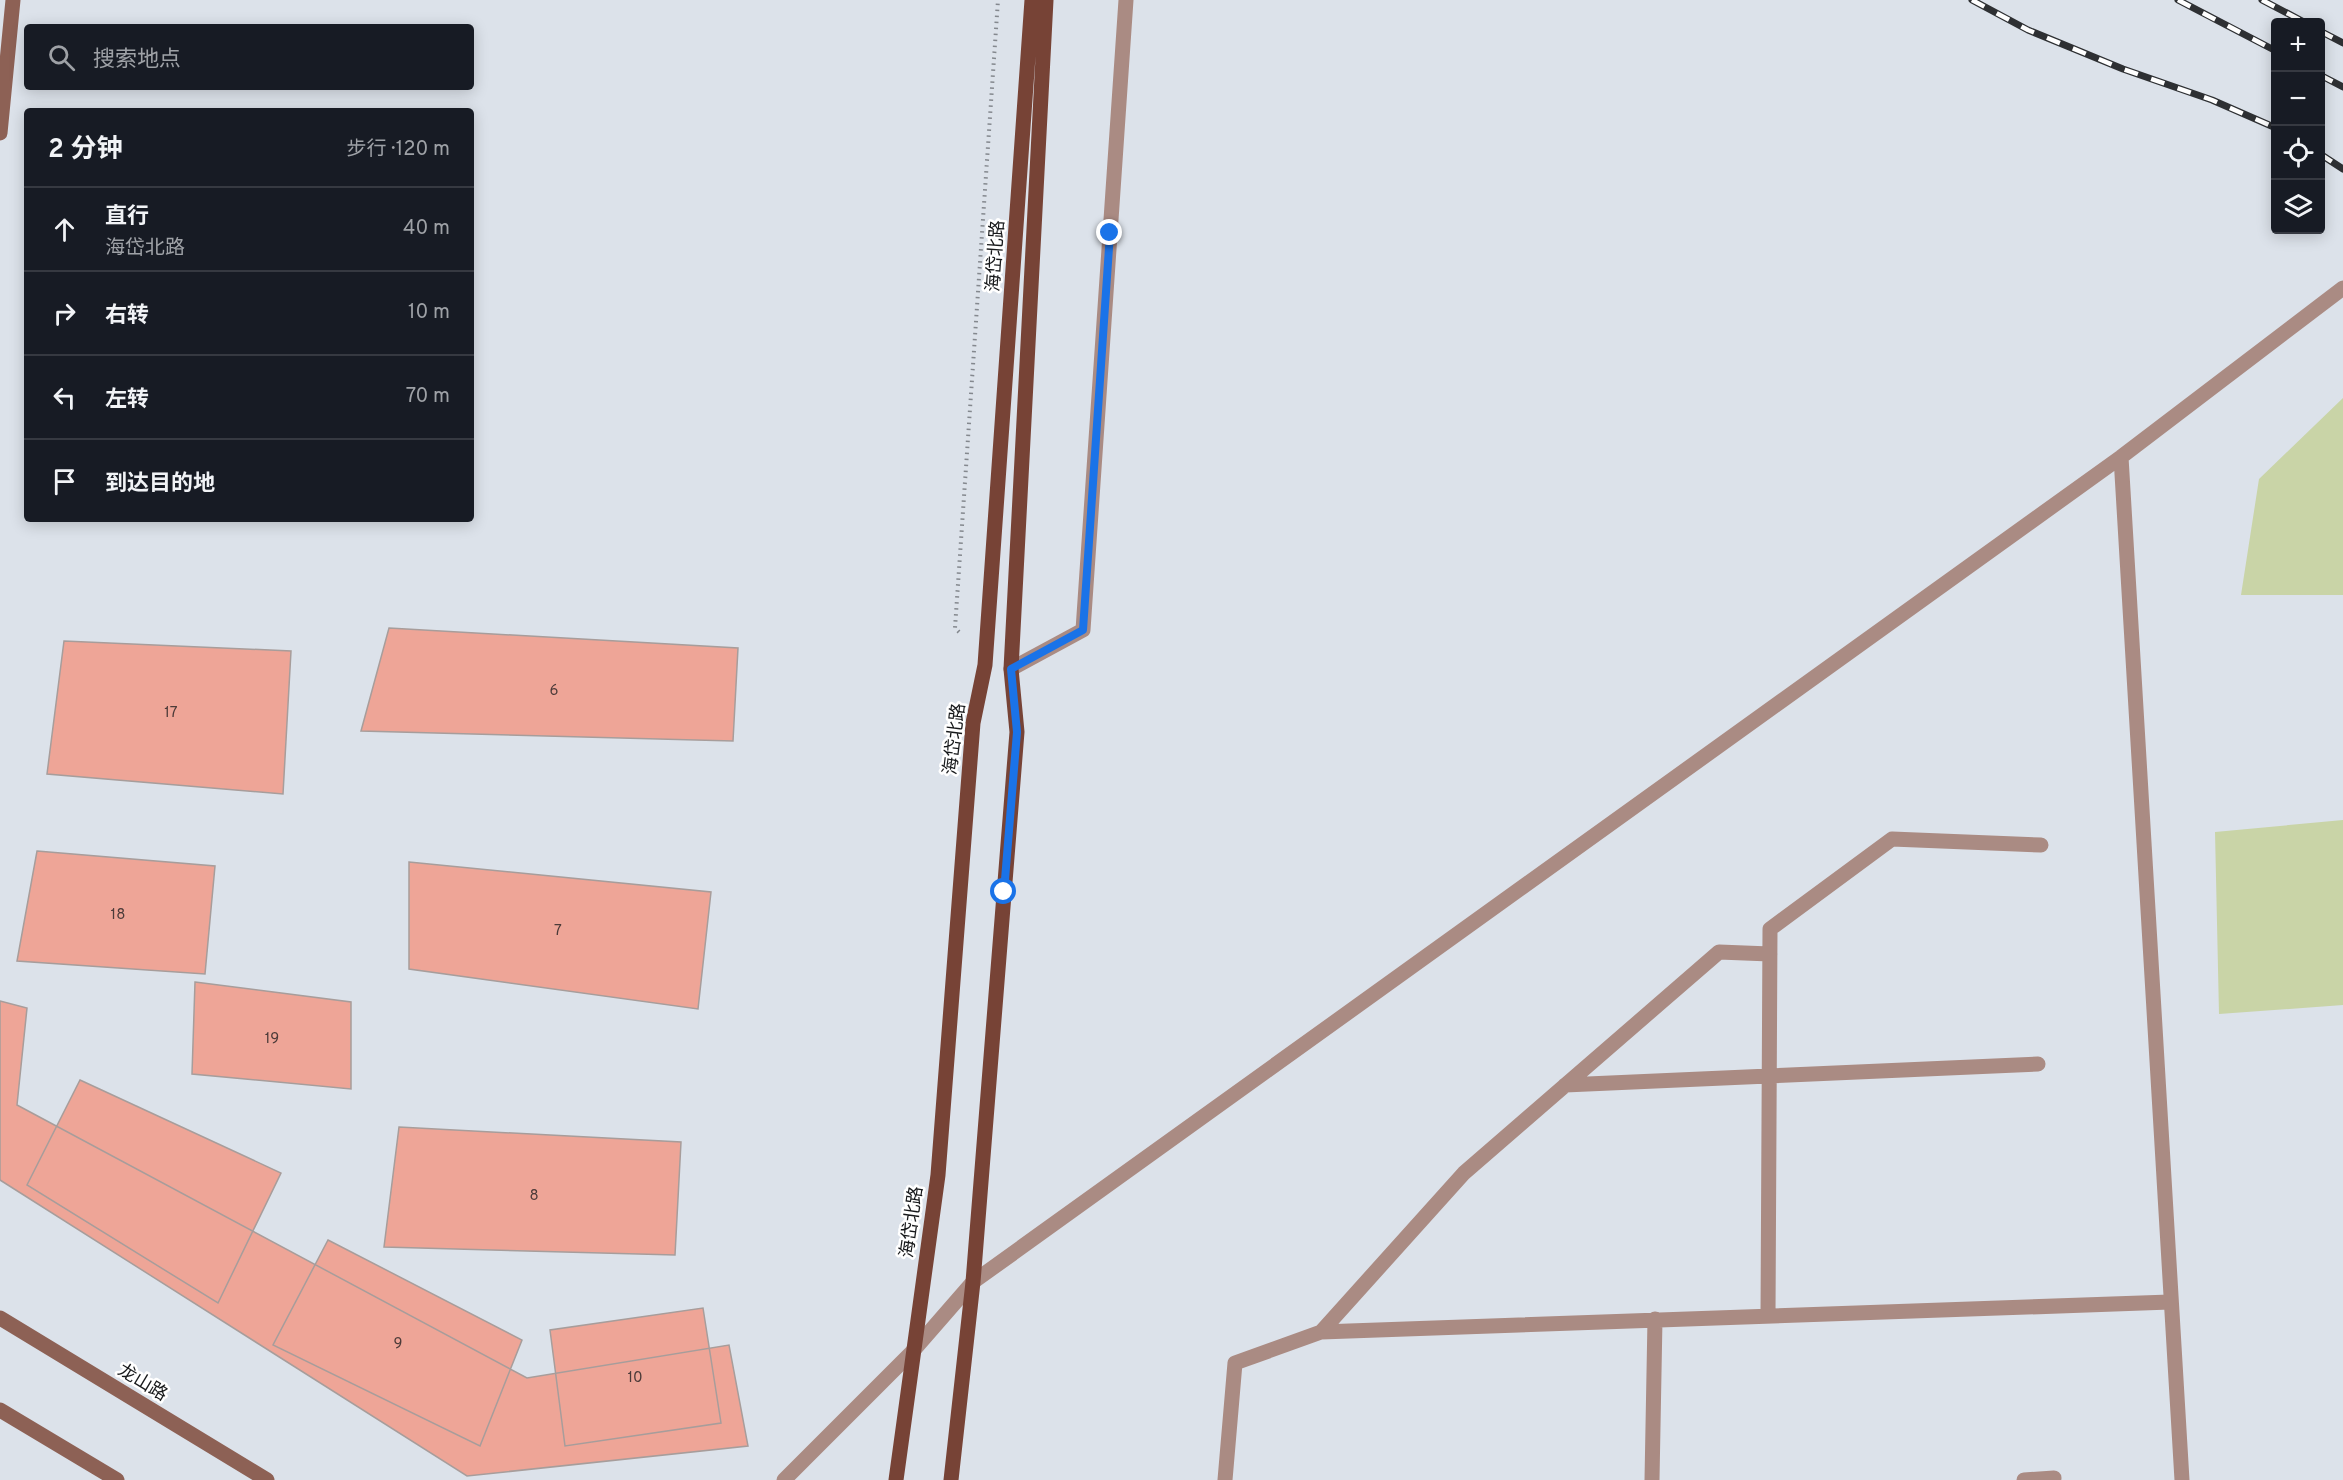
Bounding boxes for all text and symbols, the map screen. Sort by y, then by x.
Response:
map controls [2271,18,2325,234]
button: + [2271,18,2325,72]
search box [24,24,474,90]
icon: search [45,41,78,74]
text: 搜索地点 [93,47,181,74]
button: − [2271,72,2325,126]
button: locate [2271,126,2325,180]
text: 2 分钟 [48,134,122,167]
text: 步行 · 120 m [346,137,450,163]
button: layers [2271,180,2325,234]
text: 直行 [105,204,149,231]
icon: ahead [48,213,81,246]
text: 40 m [403,216,450,242]
street label: 海岱北路 [983,219,1010,293]
route end [1096,219,1122,245]
text: 海岱北路 [105,236,185,262]
icon: right [48,297,81,330]
text: 10 m [408,300,450,326]
text: 右转 [105,303,149,330]
icon: left [48,381,81,414]
text: 70 m [406,384,450,410]
text: 左转 [105,387,149,414]
icon: arrive [48,465,81,498]
text: 到达目的地 [105,471,215,498]
house number: 6 [550,682,559,701]
street label: 海岱北路 [940,702,971,776]
house number: 17 [164,704,178,723]
route start [990,878,1016,904]
house number: 18 [111,906,125,925]
house number: 7 [554,922,562,941]
house number: 19 [265,1030,279,1049]
street label: 海岱北路 [896,1185,929,1259]
house number: 8 [529,1187,539,1206]
house number: 9 [394,1335,402,1354]
street label: 龙山路 [113,1360,171,1407]
house number: 10 [627,1369,643,1388]

